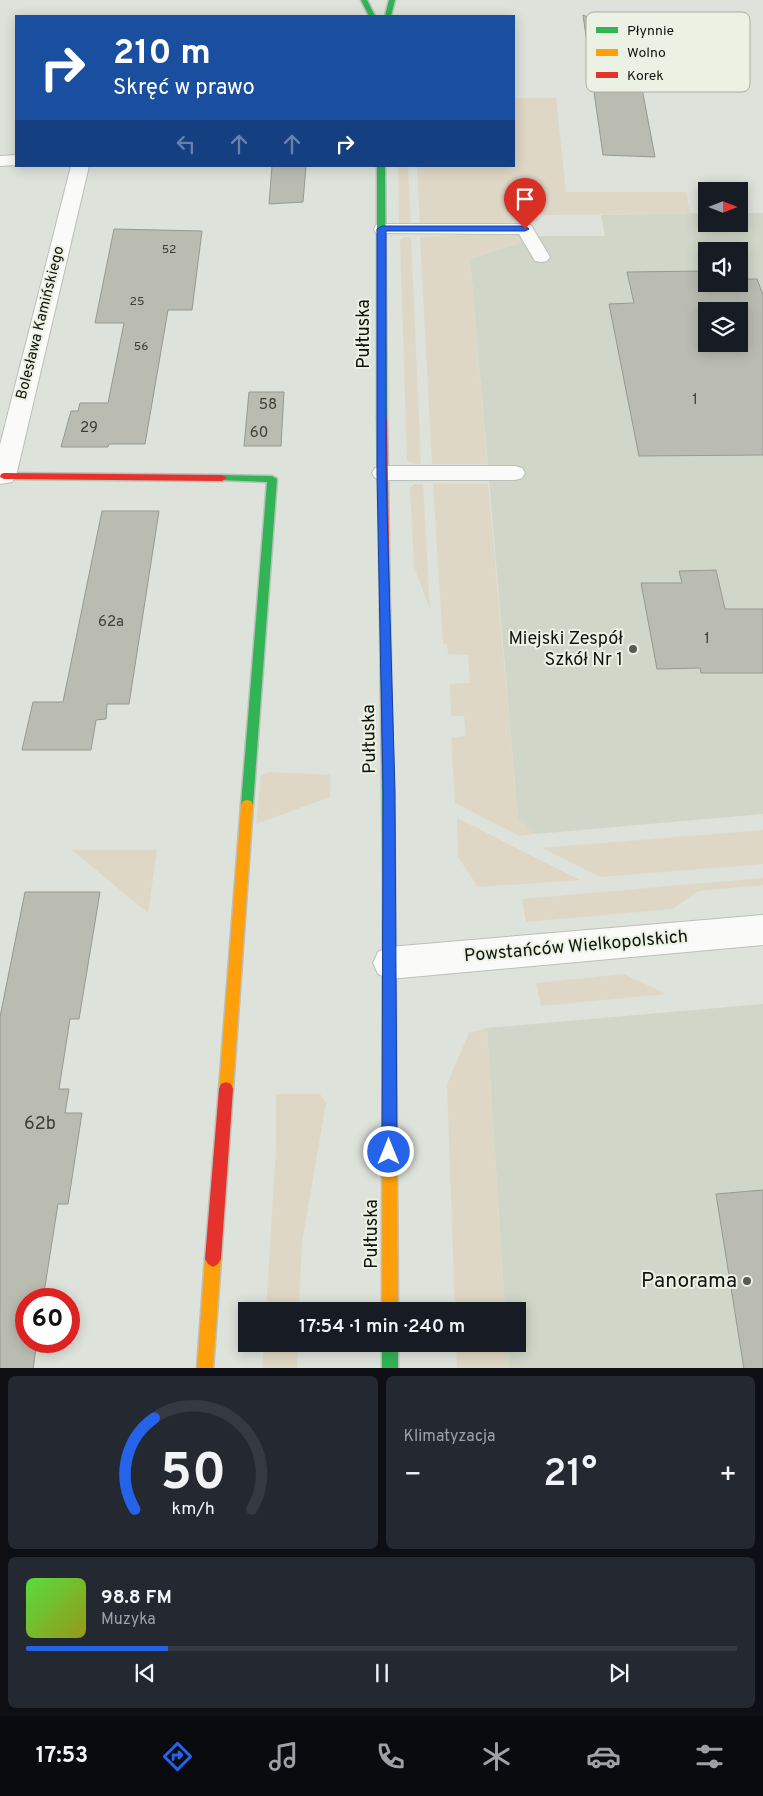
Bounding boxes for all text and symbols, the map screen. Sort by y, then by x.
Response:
legend [586,12,750,92]
text: Płynnie [627,23,674,40]
text: 210 m [113,32,211,76]
icon: right [30,35,95,100]
text: Wolno [627,45,666,62]
text: Korek [627,68,664,85]
text: Skręć w prawo [113,75,255,102]
icon: left [172,130,200,158]
icon: ahead [225,130,253,158]
icon: ahead [278,130,306,158]
icon: right [331,130,359,158]
pin [504,178,546,229]
north arrow [698,182,748,232]
map controls [698,182,748,352]
icon: arrive [511,185,539,213]
house number: 52 [162,242,176,258]
button: sound [698,242,748,292]
street label: Bolesława Kamińskiego [13,244,69,402]
house number: 25 [130,294,144,310]
street label: Pułtuska [353,299,376,369]
button: layers [698,302,748,352]
house number: 56 [134,339,148,355]
house number: 1 [692,391,698,410]
house number: 58 [259,396,277,415]
house number: 29 [80,419,98,438]
house number: 60 [250,424,268,443]
house number: 62a [98,613,124,632]
place label: Miejski Zespół Szkół Nr 1 [508,628,623,672]
house number: 1 [704,630,710,649]
marker: Miejski Zespół Szkół Nr 1 [627,643,639,655]
street label: Pułtuska [358,704,382,774]
street label: Powstańców Wielkopolskich [463,926,689,968]
house number: 62b [24,1113,56,1136]
position arrow [362,1125,414,1177]
street label: Pułtuska [361,1199,384,1269]
place label: Panorama [641,1268,737,1295]
marker: Panorama [741,1275,753,1287]
speed limit sign: 60 [15,1288,80,1353]
text: 17:54 · 1 min · 240 m [299,1315,465,1339]
text: Klimatyzacja [404,1427,495,1447]
text: 50 [160,1442,226,1508]
text: 21° [543,1451,597,1500]
text: − [404,1458,422,1494]
text: + [719,1458,737,1494]
text: km/h [171,1498,214,1521]
text: 98.8 FM [101,1586,172,1610]
text: Muzyka [101,1610,156,1630]
icon: previous [131,1659,159,1687]
icon: pause [368,1659,396,1687]
icon: next [605,1659,633,1687]
icon: directions [160,1739,195,1774]
icon: music [266,1739,301,1774]
icon: phone [373,1739,408,1774]
icon: climate [479,1739,514,1774]
icon: car [586,1739,621,1774]
icon: filters [692,1739,727,1774]
text: 17:53 [36,1743,88,1770]

